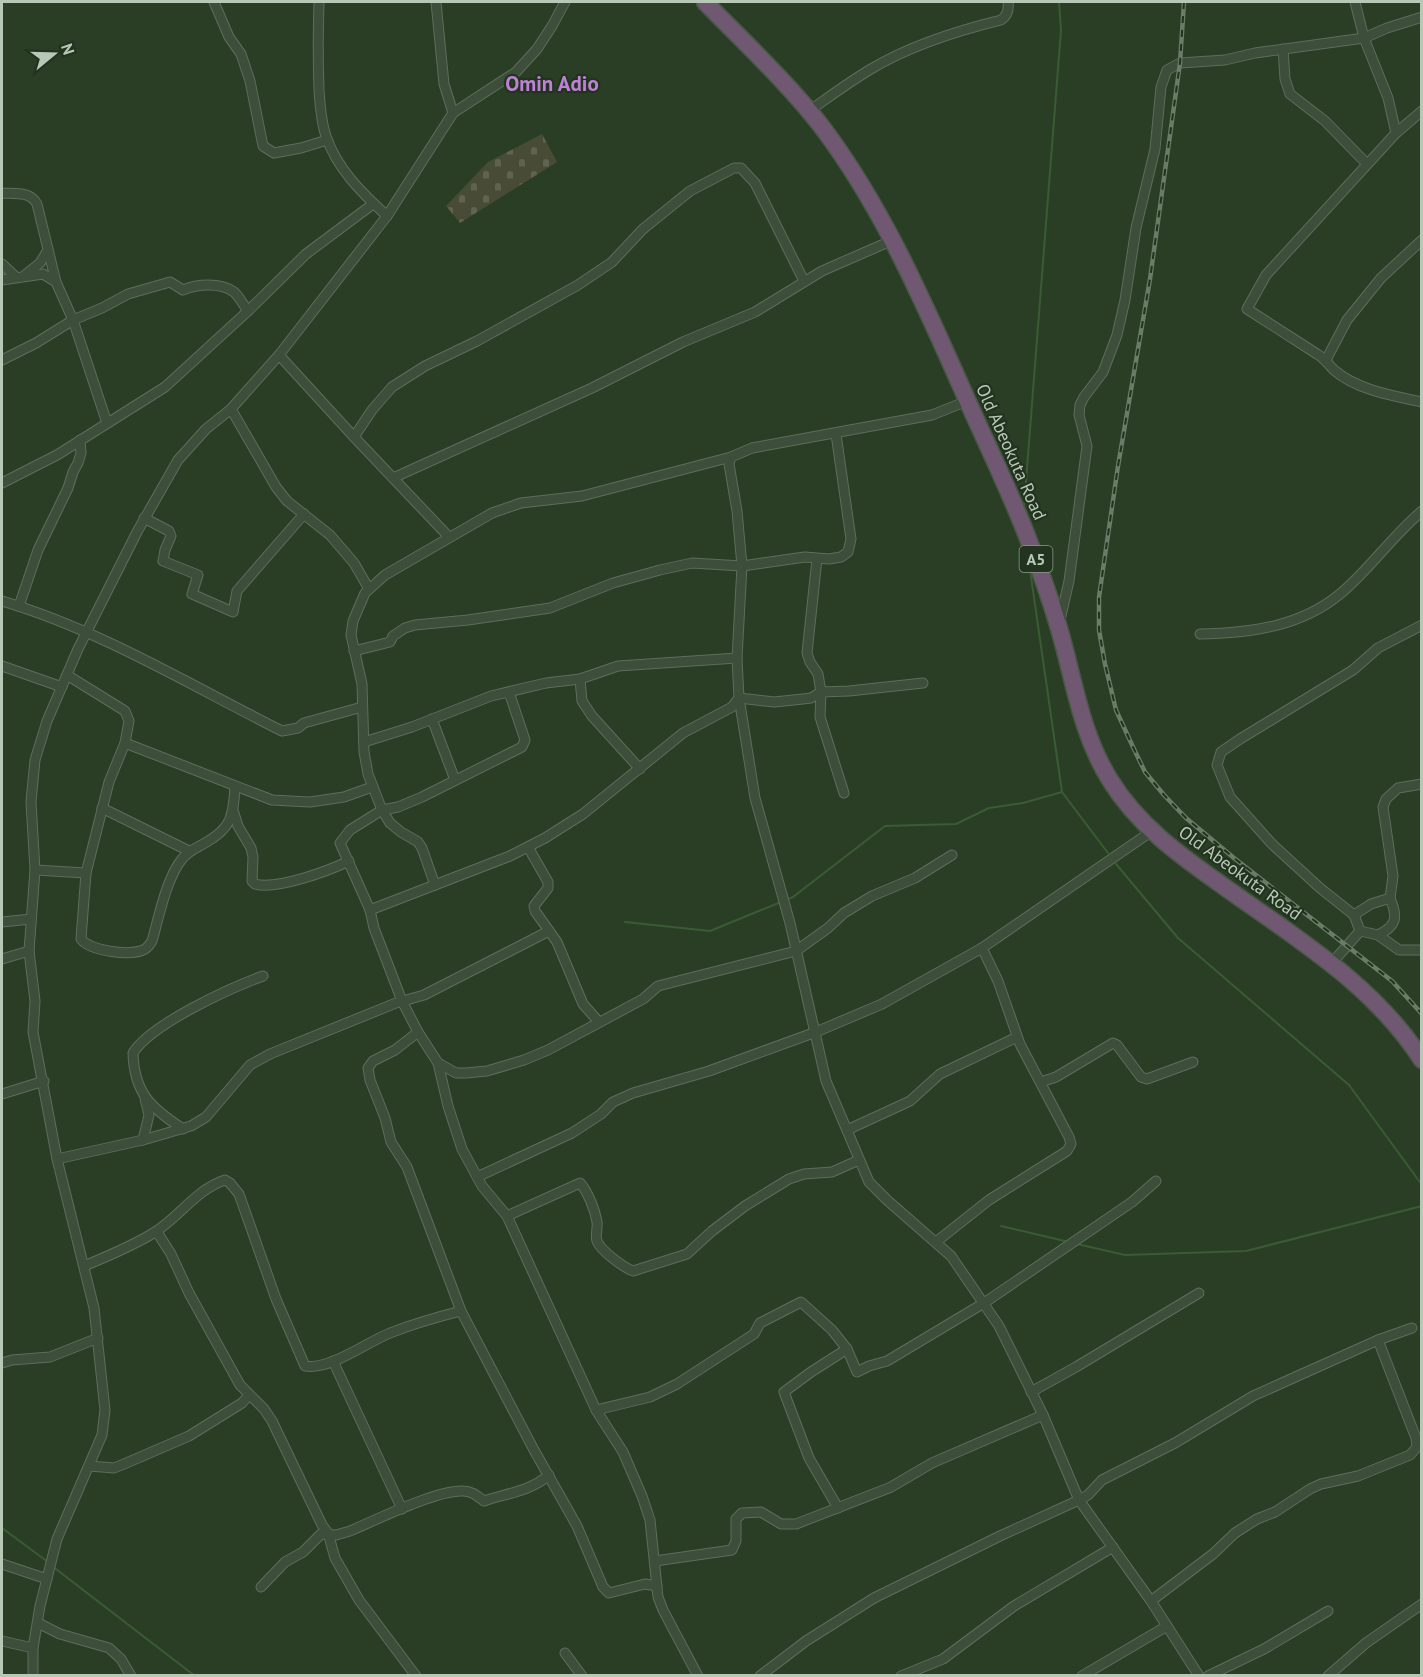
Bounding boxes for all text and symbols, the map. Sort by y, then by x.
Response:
north arrow [24,24,84,84]
text: N [57,41,79,57]
district label: Omin Adio [505,70,599,97]
street label: Old Abeokuta Road [971,380,1052,523]
road number: A5 [1020,546,1052,572]
street label: Old Abeokuta Road [1174,820,1306,925]

